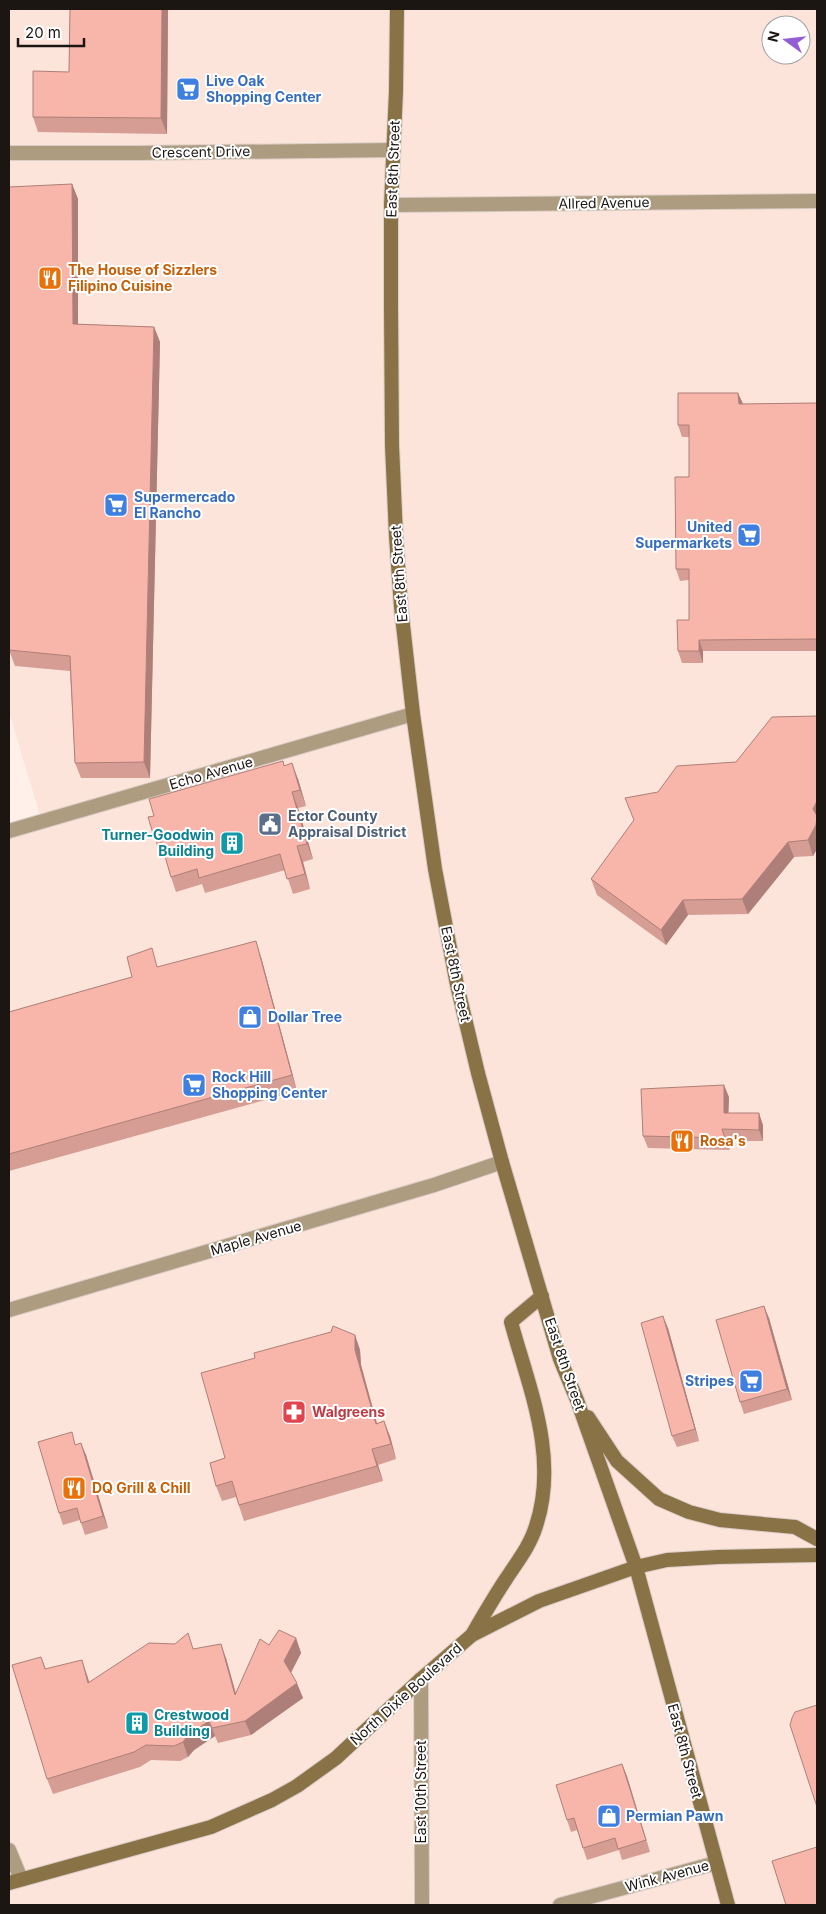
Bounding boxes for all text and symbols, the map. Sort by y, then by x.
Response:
scale bar [18,15,84,47]
north arrow [761,15,811,65]
text: 20 m [25,23,61,42]
text: N [763,29,783,44]
place label: Live Oak Shopping Center [206,72,322,105]
supermarket icon: Live Oak Shopping Center [175,76,201,102]
street label: East 8th Street [382,120,403,218]
street label: Crescent Drive [152,142,250,161]
street label: Allred Avenue [558,193,650,212]
place label: The House of Sizzlers Filipino Cuisine [68,261,217,294]
restaurant icon: The House of Sizzlers Filipino Cuisine [37,265,63,291]
place label: Supermercado El Rancho [134,488,236,521]
supermarket icon: Supermercado El Rancho [103,492,129,518]
place label: United Supermarkets [635,518,732,551]
supermarket icon: United Supermarkets [736,522,762,548]
street label: East 8th Street [387,525,410,623]
street label: Echo Avenue [167,752,255,793]
place label: Ector County Appraisal District [288,807,406,840]
public building icon: Ector County Appraisal District [257,811,283,837]
place label: Turner-Goodwin Building [101,826,214,859]
building icon: Turner-Goodwin Building [219,830,245,856]
street label: East 8th Street [438,925,475,1024]
shop icon: Dollar Tree [237,1004,263,1030]
place label: Dollar Tree [268,1008,342,1025]
place label: Rock Hill Shopping Center [212,1068,328,1101]
supermarket icon: Rock Hill Shopping Center [181,1072,207,1098]
restaurant icon: Rosa's [669,1128,695,1154]
place label: Rosa's [700,1132,746,1149]
street label: Maple Avenue [208,1216,303,1259]
street label: East 8th Street [542,1315,589,1413]
supermarket icon: Stripes [738,1368,764,1394]
place label: Stripes [685,1372,734,1389]
pharmacy icon: Walgreens [281,1399,307,1425]
place label: Walgreens [312,1403,385,1420]
restaurant icon: DQ Grill & Chill [61,1475,87,1501]
place label: DQ Grill & Chill [92,1479,191,1496]
street label: North Dixie Boulevard [346,1639,465,1748]
street label: East 8th Street [665,1702,706,1800]
place label: Crestwood Building [154,1706,229,1739]
building icon: Crestwood Building [124,1710,150,1736]
street label: East 10th Street [412,1740,429,1844]
shop icon: Permian Pawn [596,1803,622,1829]
place label: Permian Pawn [626,1807,723,1824]
street label: Wink Avenue [623,1856,711,1895]

